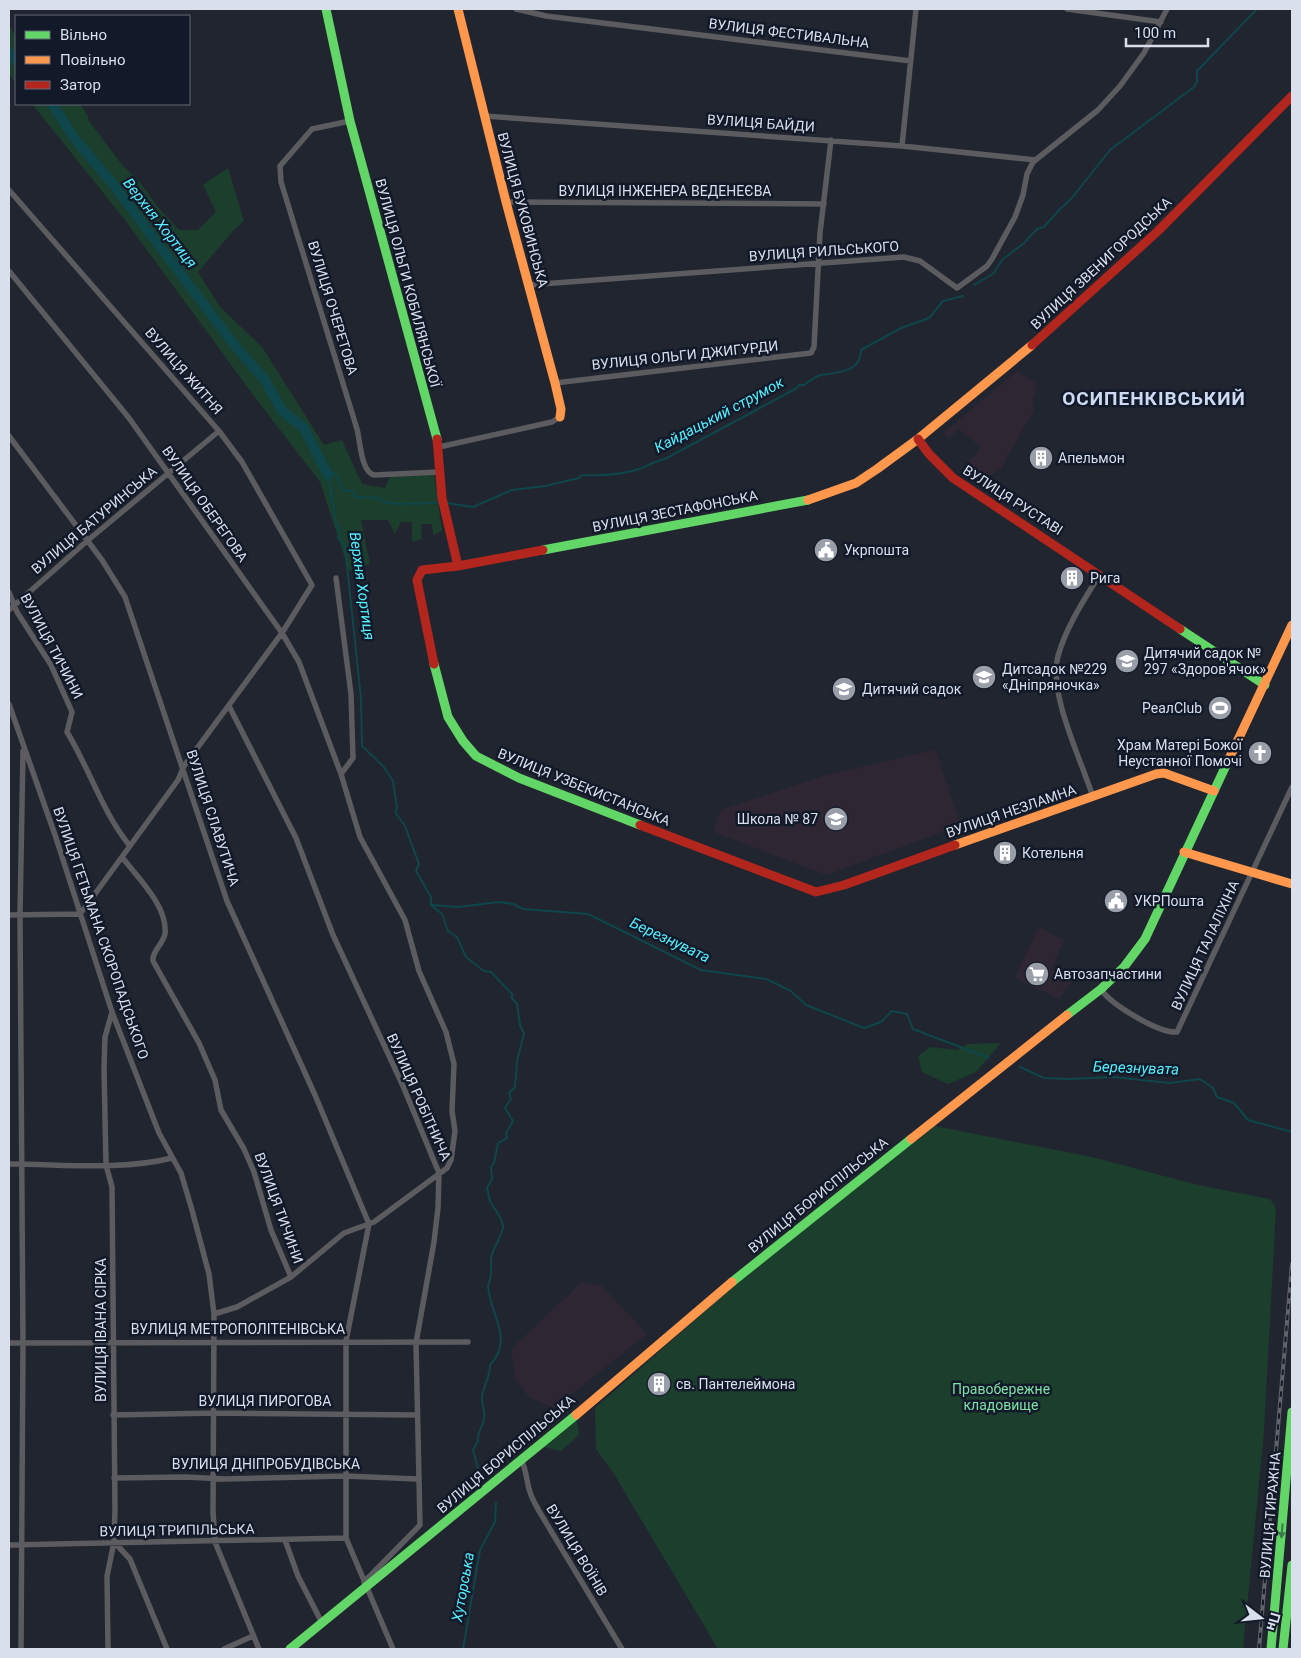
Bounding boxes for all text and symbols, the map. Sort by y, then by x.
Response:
legend [15,15,190,105]
street label: ВУЛИЦЯ ФЕСТИВАЛЬНА [708,15,870,51]
scale bar [1126,15,1208,47]
text: 100 m [1134,24,1176,42]
text: Вільно [60,26,107,44]
text: Повільно [60,51,126,69]
text: Затор [60,76,101,94]
street label: ВУЛИЦЯ БАЙДИ [707,111,815,135]
street label: ВУЛИЦЯ БУКОВИНСЬКА [495,131,551,289]
water label: Верхня Хортиця [119,174,201,272]
street label: ВУЛИЦЯ ОЛЬГИ КОБИЛЯНСЬКОЇ [372,177,444,390]
street label: ВУЛИЦЯ ІНЖЕНЕРА ВЕДЕНЕЄВА [558,183,772,199]
street label: ВУЛИЦЯ ЗВЕНИГОРОДСЬКА [1027,194,1175,332]
street label: ВУЛИЦЯ РИЛЬСЬКОГО [748,238,900,264]
street label: ВУЛИЦЯ ОЧЕРЕТОВА [305,239,361,377]
street label: ВУЛИЦЯ ЖИТНЯ [142,324,226,418]
street label: ВУЛИЦЯ ОЛЬГИ ДЖИГУРДИ [591,337,779,373]
water label: Кайдацький струмок [651,373,788,457]
district label: ОСИПЕНКІВСЬКИЙ [1062,387,1246,410]
street label: ВУЛИЦЯ ОБЕРЕГОВА [159,443,251,565]
building icon: Апельмон [1028,445,1054,471]
place label: Апельмон [1058,450,1125,466]
street label: ВУЛИЦЯ РУСТАВІ [960,462,1066,538]
street label: ВУЛИЦЯ БАТУРИНСЬКА [28,463,160,577]
street label: ВУЛИЦЯ ЗЕСТАФОНСЬКА [591,487,759,535]
water label: Верхня Хортиця [345,531,379,641]
public building icon: Укрпошта [813,537,839,563]
place label: Укрпошта [844,542,909,558]
building icon: Рига [1059,565,1085,591]
place label: Рига [1090,570,1120,586]
street label: ВУЛИЦЯ ТИЧИНИ [17,591,87,701]
place label: Дитячий садок № 297 «Здоров'ячок» [1144,645,1266,677]
school or university icon: Дитячий садок № 297 «Здоров'ячок» [1114,648,1140,674]
place label: Дитсадок №229 «Дніпряночка» [1002,661,1107,693]
school or university icon: Дитсадок №229 «Дніпряночка» [971,664,997,690]
school or university icon: Дитячий садок [831,676,857,702]
place label: Дитячий садок [862,681,962,697]
sports icon: РеалClub [1207,695,1233,721]
place label: РеалClub [1142,700,1202,716]
place label: Храм Матері Божої Неустанної Помочі [1117,737,1243,769]
church icon: Храм Матері Божої Неустанної Помочі [1247,740,1273,766]
street label: ВУЛИЦЯ УЗБЕКИСТАНСЬКА [496,745,672,829]
street label: ВУЛИЦЯ СЛАВУТИЧА [183,748,243,888]
street label: ВУЛИЦЯ НЕЗЛАМНА [944,781,1078,841]
street label: ВУЛИЦЯ ГЕТЬМАНА СКОРОПАДСЬКОГО [50,805,152,1061]
school or university icon: Школа № 87 [823,806,849,832]
place label: Школа № 87 [737,811,818,827]
building icon: Котельня [992,840,1018,866]
place label: Котельня [1022,845,1084,861]
street label: ВУЛИЦЯ ТАЛАЛІХІНА [1168,878,1242,1012]
public building icon: УКРПошта [1103,888,1129,914]
place label: УКРПошта [1134,893,1204,909]
water label: Березнувата [627,914,713,966]
supermarket icon: Автозапчастини [1024,961,1050,987]
place label: Автозапчастини [1054,966,1162,982]
street label: ВУЛИЦЯ РОБІТНИЧА [384,1031,454,1163]
water label: Березнувата [1092,1057,1180,1079]
street label: ВУЛИЦЯ БОРИСПІЛЬСЬКА [745,1134,891,1256]
street label: ВУЛИЦЯ ТИЧИНИ [251,1150,307,1266]
street label: ВУЛИЦЯ ІВАНА СІРКА [93,1258,109,1402]
street label: ВУЛИЦЯ МЕТРОПОЛІТЕНІВСЬКА [131,1321,345,1337]
building icon: св. Пантелеймона [646,1371,672,1397]
place label: св. Пантелеймона [676,1376,795,1392]
park label: Правобережне кладовище [952,1381,1050,1413]
street label: ВУЛИЦЯ БОРИСПІЛЬСЬКА [434,1392,578,1516]
street label: ВУЛИЦЯ ПИРОГОВА [199,1393,331,1409]
street label: ВУЛИЦЯ ТИРАЖНА [1257,1451,1283,1579]
street label: ВУЛИЦЯ ДНІПРОБУДІВСЬКА [172,1456,360,1472]
street label: ВУЛИЦЯ ВОЇНІВ [543,1501,611,1599]
street label: ВУЛИЦЯ ТРИПІЛЬСЬКА [99,1521,255,1539]
one-way arrow [1278,1523,1286,1539]
water label: Хуторська [448,1551,478,1624]
north arrow [1236,1593,1286,1643]
text: Пн [1263,1611,1284,1632]

